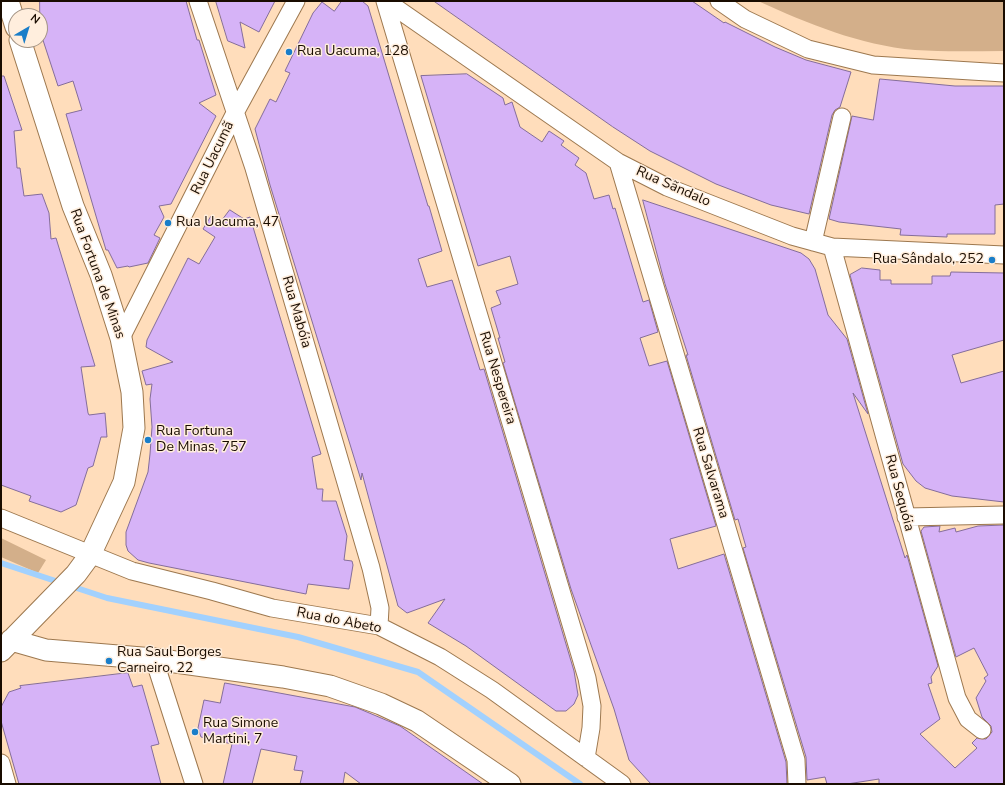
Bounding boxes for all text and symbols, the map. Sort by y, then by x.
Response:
north arrow [8,8,48,48]
text: N [27,10,43,27]
place label: Rua Uacuma, 128 [297,44,409,60]
marker: Rua Uacuma, 128 [284,47,294,57]
street label: Rua Uacumã [188,119,238,197]
street label: Rua Sãndalo [633,163,713,211]
street label: Rua Fortuna de Minas [66,207,128,341]
place label: Rua Uacuma, 47 [176,215,279,231]
marker: Rua Uacuma, 47 [163,218,173,228]
place label: Rua Sândalo, 252 [873,252,984,268]
marker: Rua Sândalo, 252 [987,255,997,265]
street label: Rua Mabóia [278,274,314,350]
street label: Rua Nespereira [475,329,519,427]
place label: Rua Fortuna De Minas, 757 [156,424,247,456]
street label: Rua Salvarama [688,425,732,521]
marker: Rua Fortuna De Minas, 757 [143,435,153,445]
street label: Rua Sequóia [881,453,917,533]
street label: Rua do Abeto [295,605,383,637]
place label: Rua Saul Borges Carneiro, 22 [117,645,221,678]
marker: Rua Saul Borges Carneiro, 22 [104,656,114,666]
place label: Rua Simone Martini, 7 [203,716,278,748]
marker: Rua Simone Martini, 7 [190,727,200,737]

